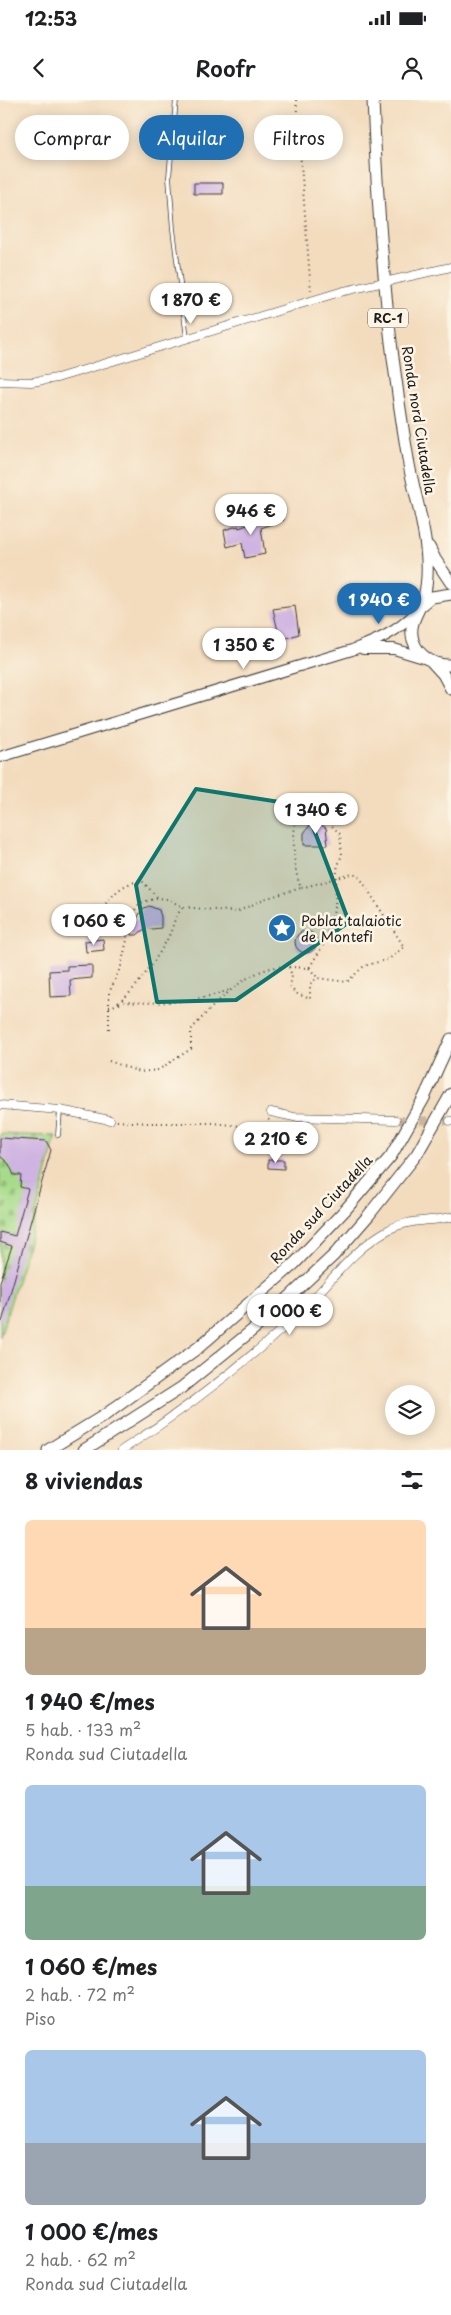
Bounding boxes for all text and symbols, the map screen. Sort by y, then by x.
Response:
text: 12:53 [25,4,77,32]
text: Roofr [195,51,256,84]
icon: back [25,54,53,82]
icon: person [398,54,426,82]
chip: Comprar [15,115,129,160]
chip: Alquilar [139,115,244,160]
chip: Filtros [254,115,343,160]
pin: 1 870 € [145,282,237,325]
text: 1 870 € [161,287,221,311]
road number: RC-1 [368,308,408,328]
street label: Ronda nord Ciutadella [397,344,441,496]
pin: 946 € [216,494,286,536]
text: 946 € [226,498,276,522]
pin: 1 940 € [333,582,425,625]
text: 1 940 € [348,587,410,611]
pin: 1 350 € [198,628,290,670]
text: 1 350 € [213,632,275,656]
pin: 1 340 € [270,792,362,835]
text: 1 340 € [285,797,347,821]
pin: 1 060 € [48,904,140,946]
text: 1 060 € [62,908,126,932]
place label: Poblat talaiotic de Montefi [301,910,402,947]
place icon: Poblat talaiotic de Montefi [267,913,297,943]
pin: 2 210 € [230,1122,322,1164]
text: 2 210 € [244,1126,308,1150]
street label: Ronda sud Ciutadella [265,1150,377,1268]
pin: 1 000 € [244,1294,336,1336]
text: 1 000 € [258,1298,322,1322]
map controls [385,1385,435,1435]
button: layers [385,1385,435,1435]
text: 8 viviendas [25,1464,143,1496]
icon: filters [398,1466,426,1494]
icon: home [181,1553,271,1643]
text: 1 940 €/mes [25,1685,155,1717]
text: 5 hab. · 133 m² [25,1717,141,1741]
text: Ronda sud Ciutadella [25,1741,187,1765]
icon: home [181,1818,271,1908]
text: 1 060 €/mes [25,1950,157,1982]
text: 2 hab. · 72 m² [25,1982,135,2006]
text: Piso [25,2006,55,2030]
icon: home [181,2083,271,2173]
text: 1 000 €/mes [25,2215,158,2247]
text: 2 hab. · 62 m² [25,2247,136,2271]
text: Ronda sud Ciutadella [25,2271,187,2295]

